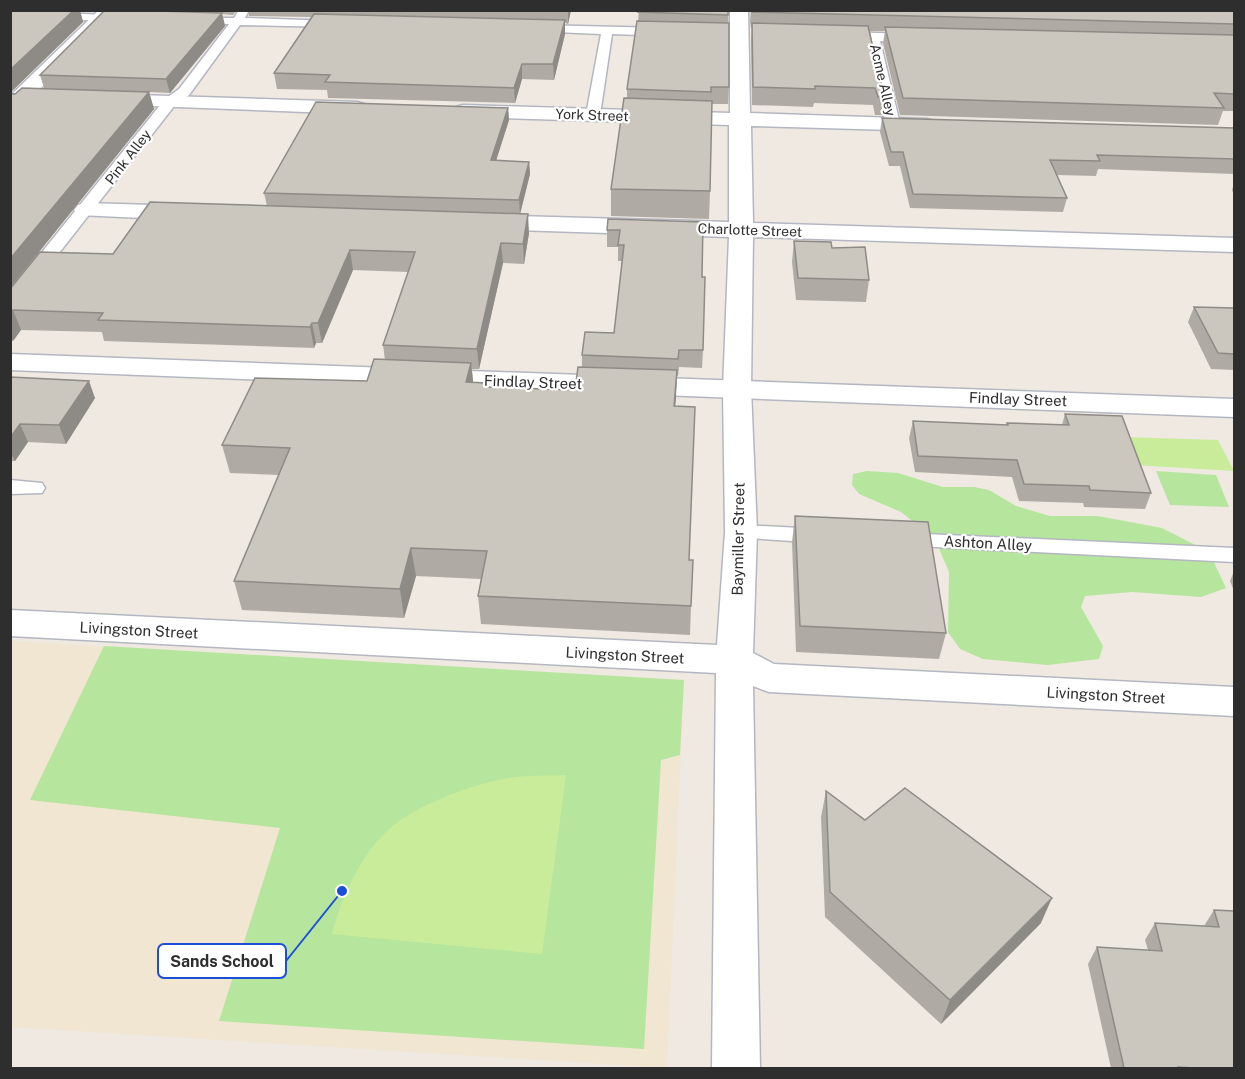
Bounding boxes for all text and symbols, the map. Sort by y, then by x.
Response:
street label: Acme Alley [867,42,899,118]
street label: York Street [555,106,629,124]
street label: Pink Alley [102,126,155,188]
street label: Charlotte Street [697,220,803,240]
street label: Findlay Street [484,372,583,392]
street label: Findlay Street [969,389,1068,409]
street label: Baymiller Street [729,482,747,596]
street label: Ashton Alley [943,532,1033,554]
street label: Livingston Street [79,618,199,642]
street label: Livingston Street [565,643,685,667]
street label: Livingston Street [1046,683,1166,707]
callout: Sands School [158,944,286,978]
text: Sands School [170,952,274,971]

